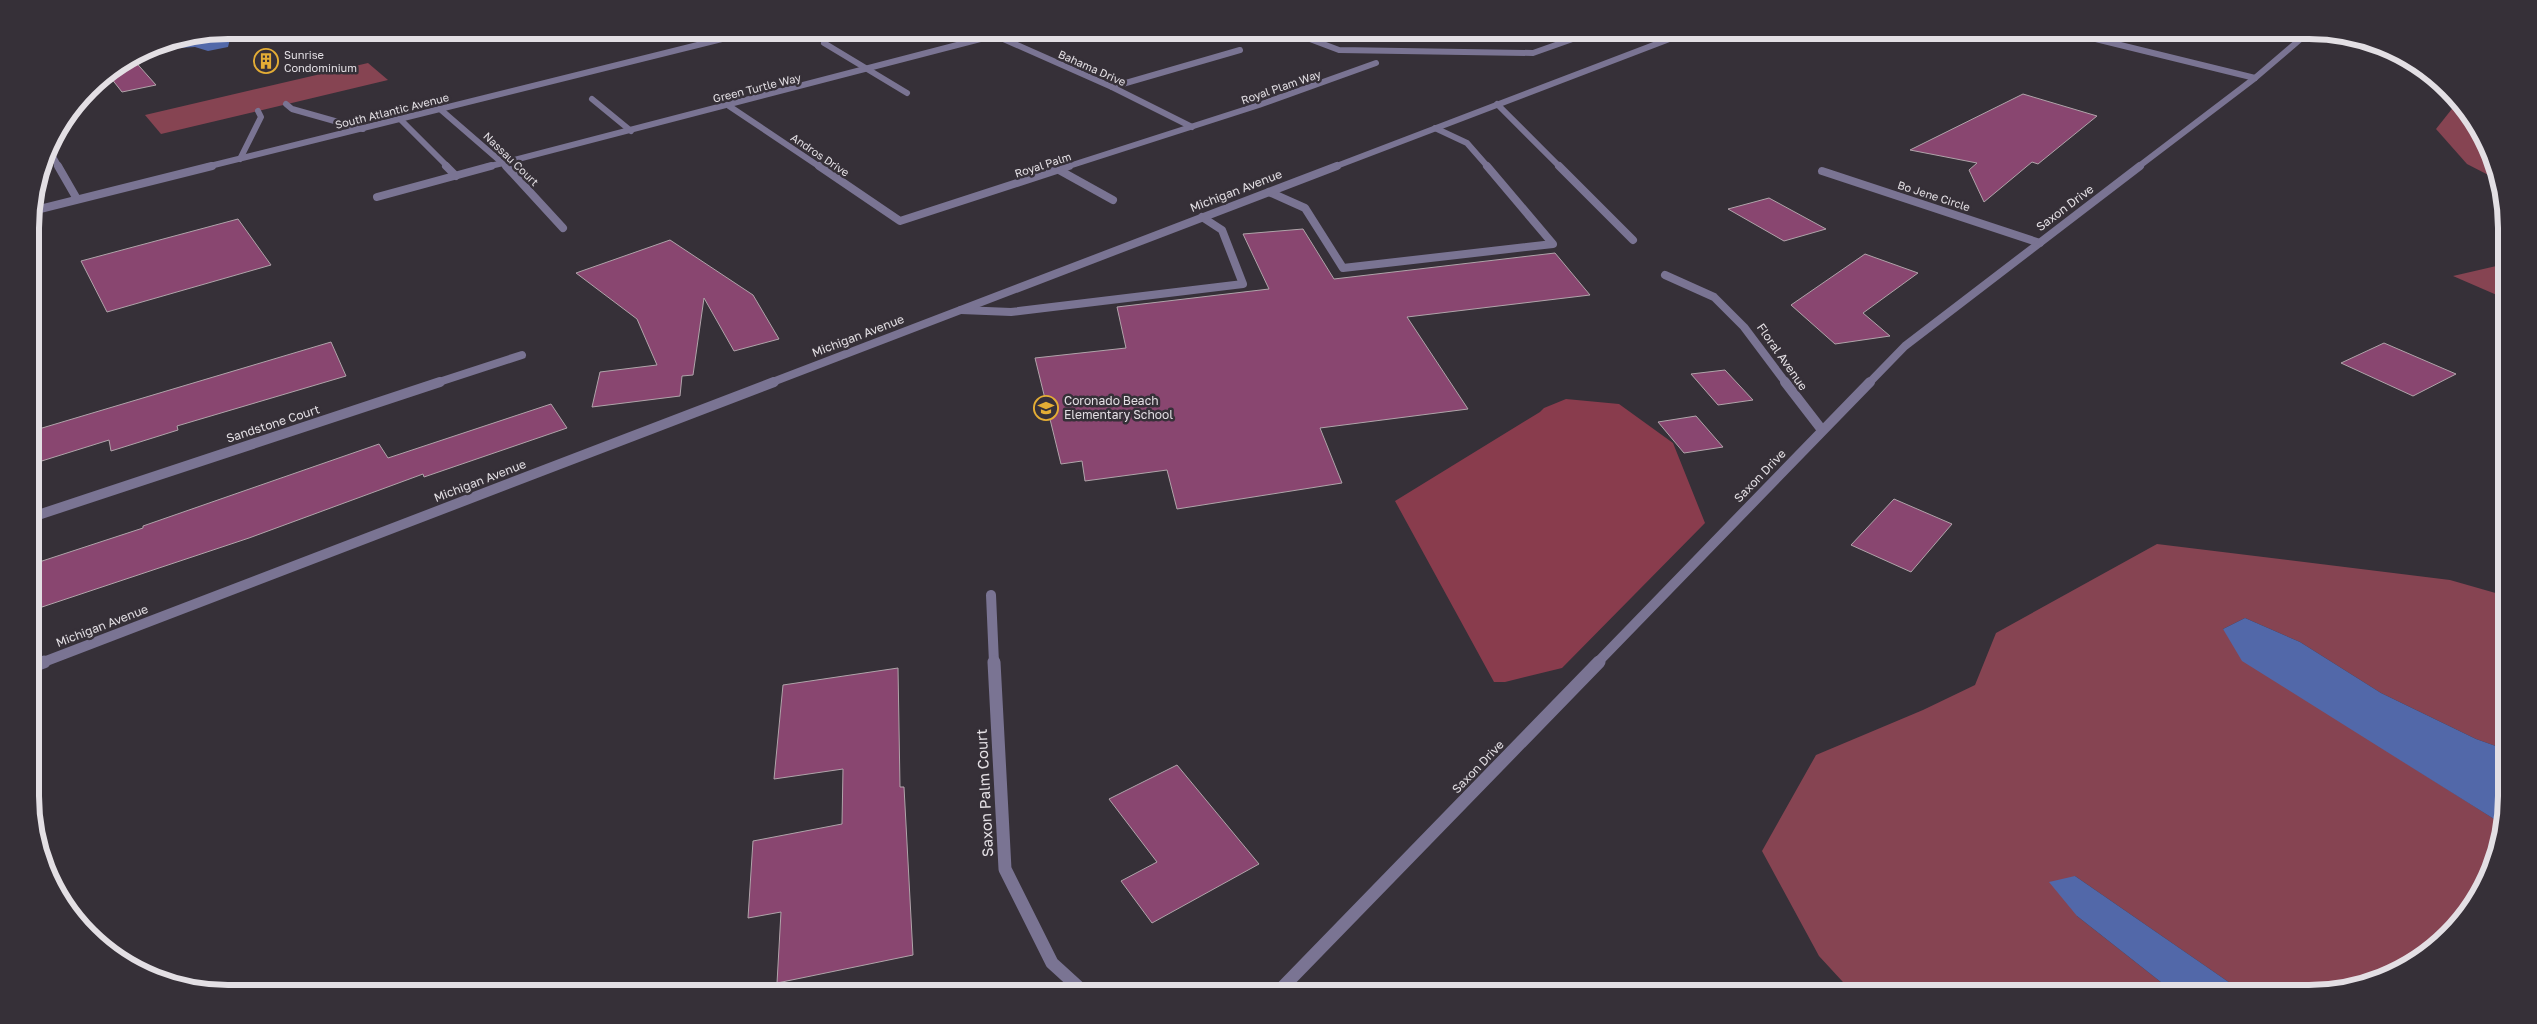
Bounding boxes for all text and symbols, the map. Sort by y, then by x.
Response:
street label: Bahama Drive [1056,47,1128,88]
building icon: Sunrise Condominium [253,48,279,74]
place label: Sunrise Condominium [284,48,357,74]
street label: Royal Plam Way [1239,67,1323,106]
street label: Green Turtle Way [711,70,802,105]
street label: South Atlantic Avenue [334,90,450,131]
street label: Nassau Court [481,129,542,188]
street label: Andros Drive [789,130,852,179]
street label: Royal Palm [1013,149,1073,180]
street label: Michigan Avenue [1188,166,1284,215]
street label: Bo Jene Circle [1896,178,1972,213]
street label: Saxon Drive [2033,181,2096,234]
street label: Michigan Avenue [810,311,906,360]
street label: Floral Avenue [1754,320,1811,393]
place label: Coronado Beach Elementary School [1064,393,1173,422]
school or university icon: Coronado Beach Elementary School [1033,395,1059,421]
street label: Sandstone Court [224,401,322,446]
street label: Saxon Drive [1731,446,1789,505]
street label: Michigan Avenue [432,456,528,505]
street label: Michigan Avenue [54,601,150,650]
street label: Saxon Palm Court [972,728,996,858]
street label: Saxon Drive [1449,737,1507,796]

